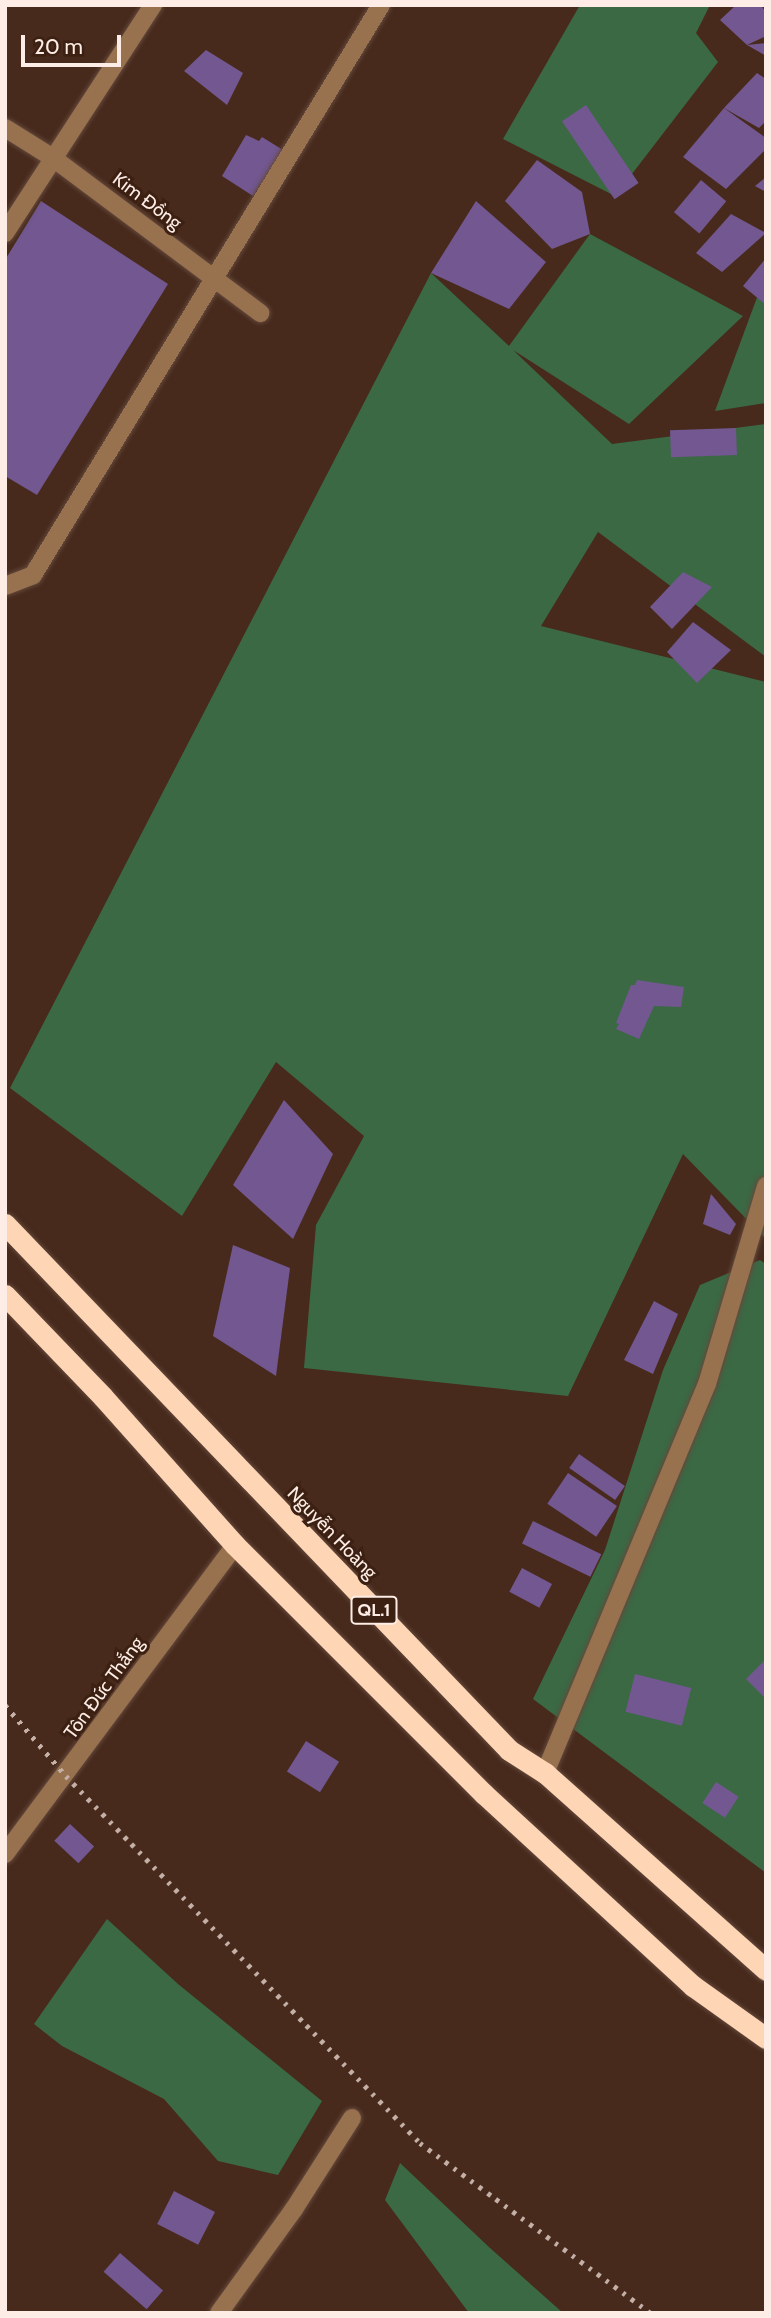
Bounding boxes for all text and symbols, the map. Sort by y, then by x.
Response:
scale bar [24,21,124,65]
text: 20 m [34,34,83,59]
street label: Kim Đồng [108,168,186,234]
street label: Nguyễn Hoàng [282,1482,382,1584]
road number: QL.1 [350,1596,398,1624]
street label: Tôn Đức Thắng [59,1633,149,1743]

